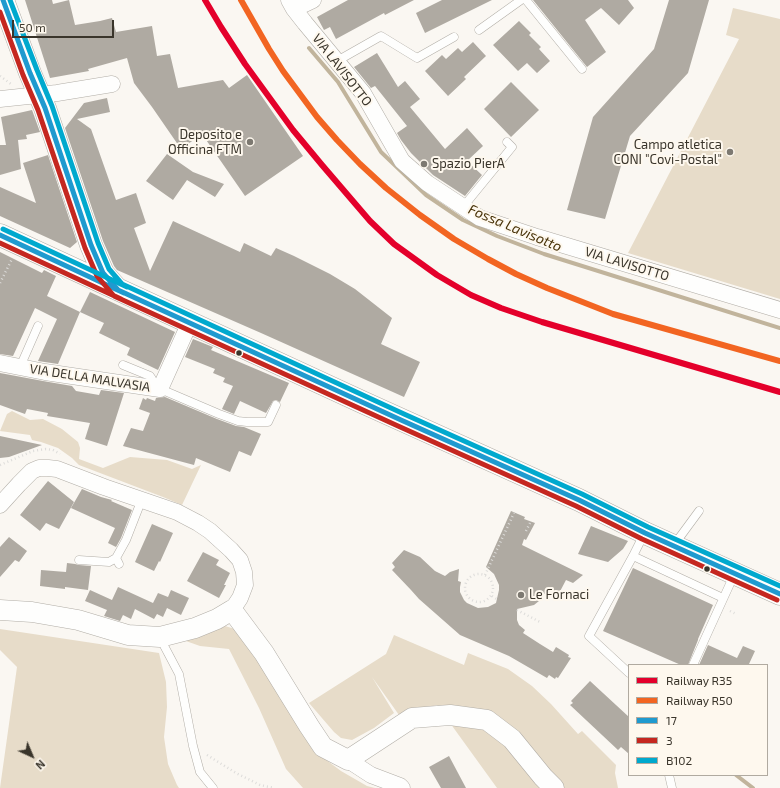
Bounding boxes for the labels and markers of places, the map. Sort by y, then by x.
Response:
place label: Deposito e Officina FTM [168,127,242,158]
marker: Deposito e Officina FTM [245,137,255,147]
place label: Campo atletica CONI "Covi-Postal" [613,137,722,168]
marker: Campo atletica CONI "Covi-Postal" [725,147,735,157]
place label: Spazio PierA [432,156,505,172]
marker: Spazio PierA [419,159,429,169]
unlabelled marker [234,348,244,358]
unlabelled marker [702,564,712,574]
place label: Le Fornaci [529,587,589,603]
marker: Le Fornaci [516,590,526,600]

